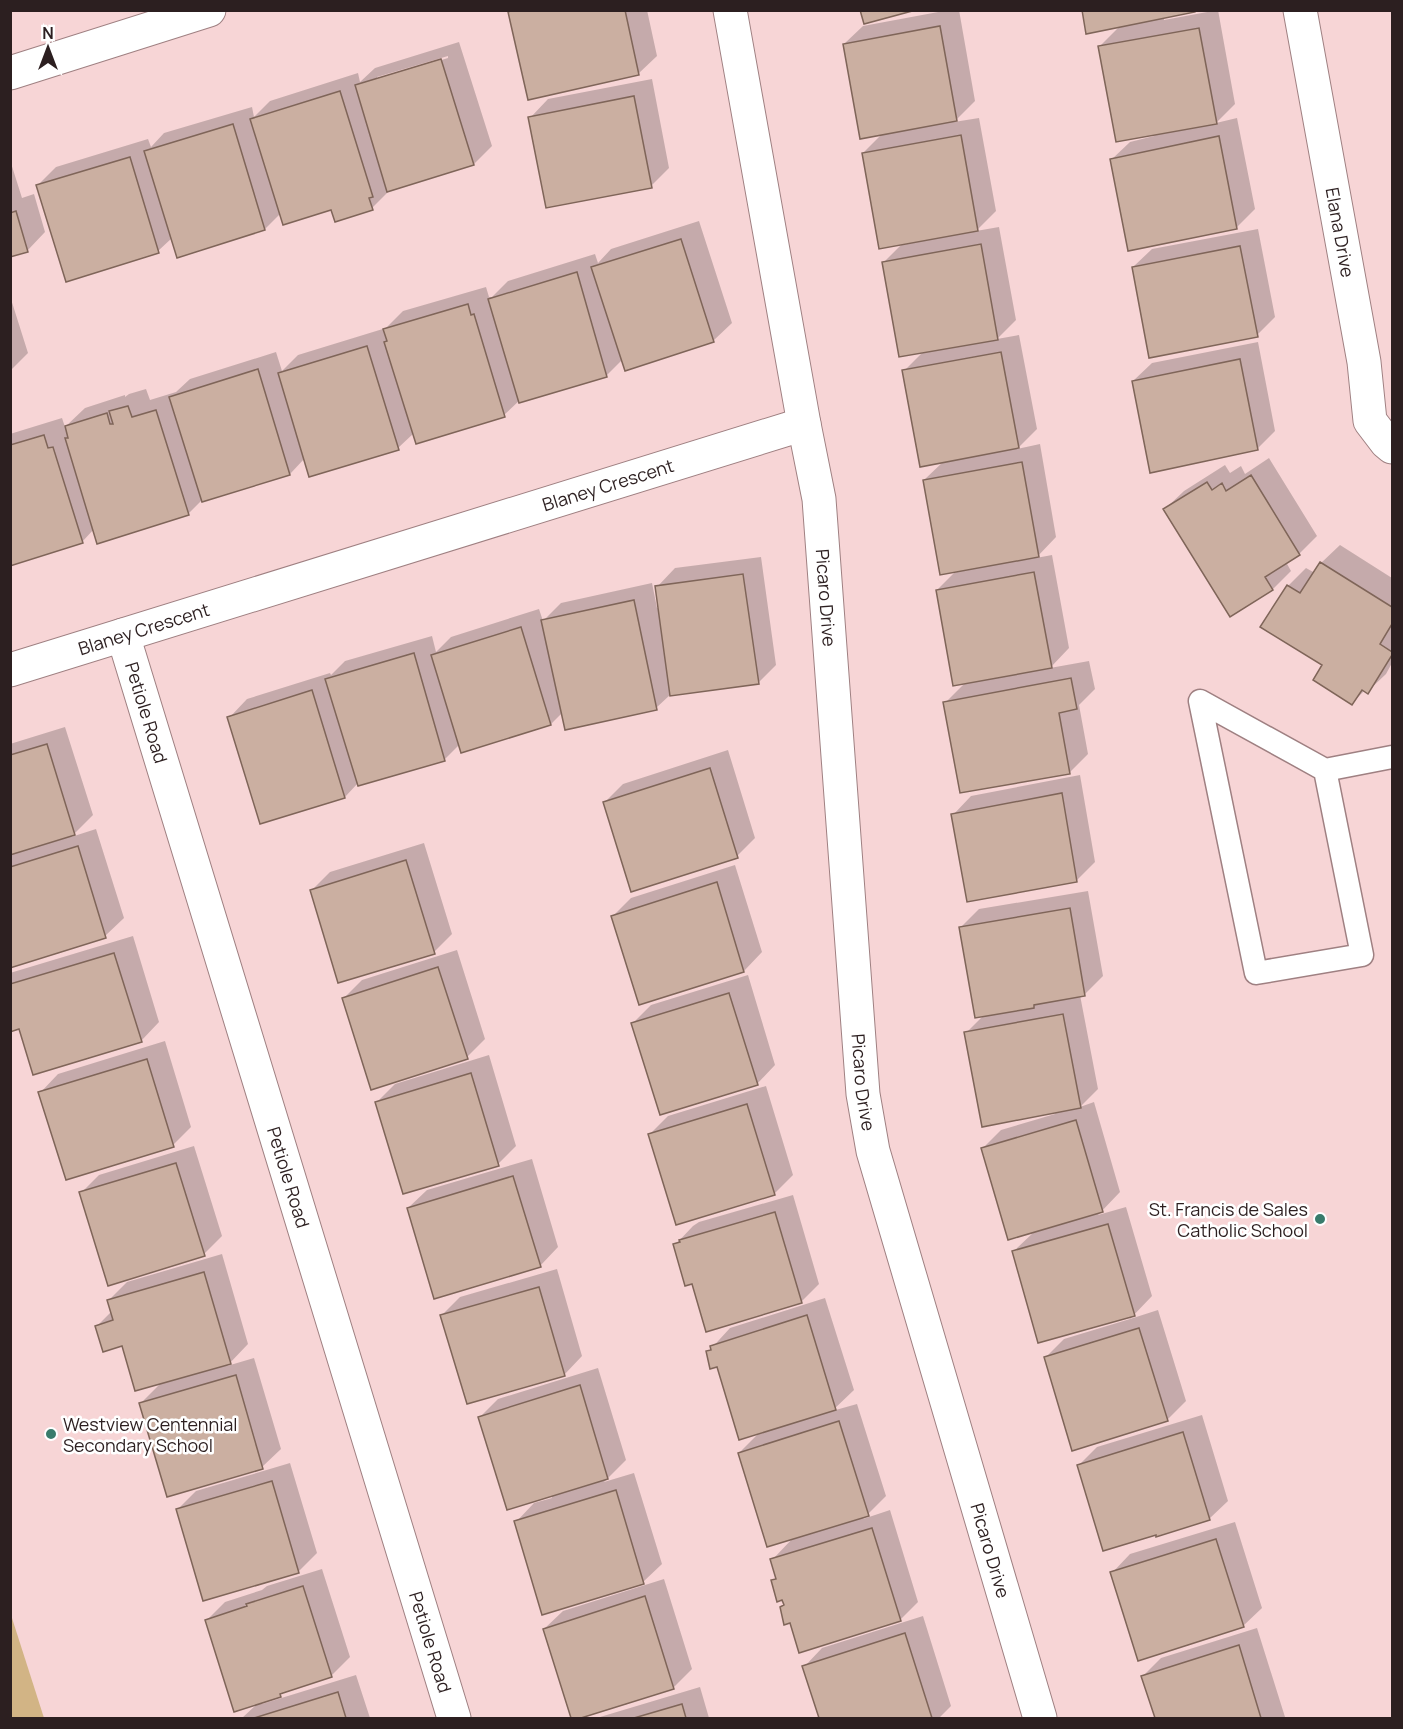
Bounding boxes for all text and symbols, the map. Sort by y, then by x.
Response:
north arrow [18,18,78,78]
text: N [42,22,54,44]
street label: Elana Drive [1320,185,1360,279]
street label: Blaney Crescent [539,453,677,516]
street label: Picaro Drive [811,548,842,647]
street label: Blaney Crescent [75,597,212,660]
street label: Petiole Road [120,659,173,766]
street label: Picaro Drive [847,1033,881,1133]
street label: Petiole Road [262,1124,315,1231]
place label: St. Francis de Sales Catholic School [1149,1197,1308,1242]
marker: St. Francis de Sales Catholic School [1313,1212,1327,1226]
place label: Westview Centennial Secondary School [63,1412,238,1457]
marker: Westview Centennial Secondary School [44,1427,58,1441]
street label: Picaro Drive [965,1500,1016,1601]
street label: Petiole Road [404,1589,458,1695]

